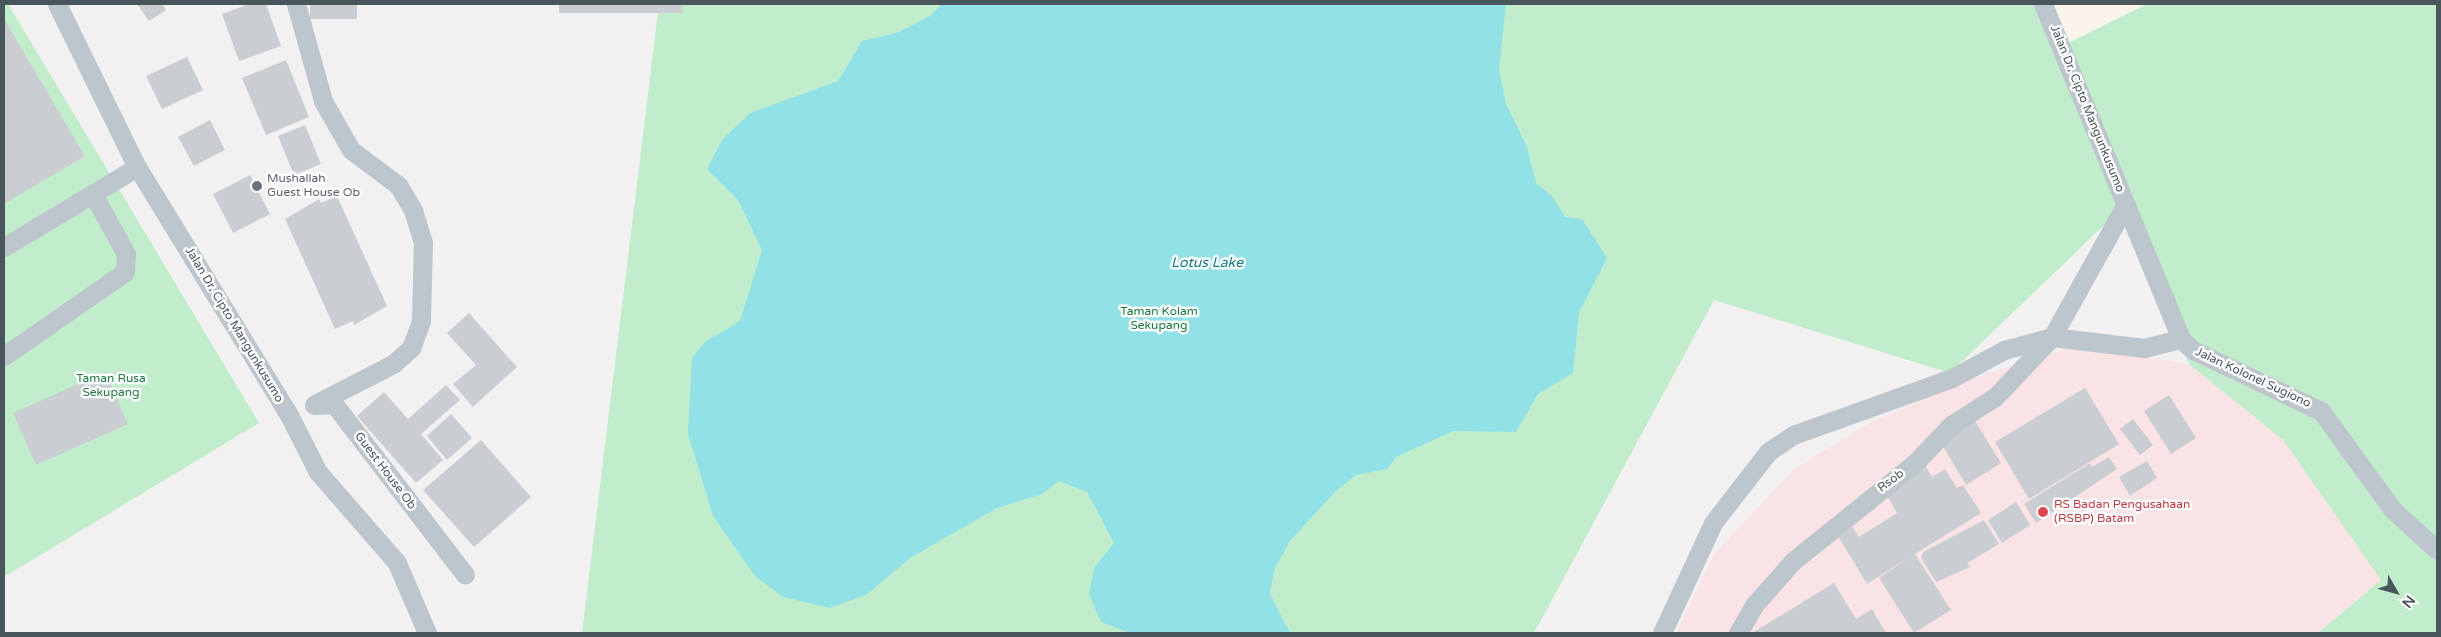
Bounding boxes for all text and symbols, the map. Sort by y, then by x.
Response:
street label: Jalan Dr. Cipto Mangunkusumo [2047,23,2127,195]
place label: Mushallah Guest House Ob [267,172,360,200]
marker: Mushallah Guest House Ob [251,180,263,192]
street label: Jalan Dr. Cipto Mangunkusumo [182,245,286,405]
water label: Lotus Lake [1171,255,1243,271]
park label: Taman Kolam Sekupang [1120,305,1198,333]
street label: Jalan Kolonel Sugiono [2193,345,2313,411]
park label: Taman Rusa Sekupang [76,372,146,400]
street label: Guest House Ob [351,430,419,512]
street label: Rsob [1875,466,1907,496]
place label: RS Badan Pengusahaan (RSBP) Batam [2054,498,2190,526]
marker: RS Badan Pengusahaan (RSBP) Batam [2036,505,2050,519]
north arrow [2371,567,2421,617]
text: N [2398,592,2418,611]

